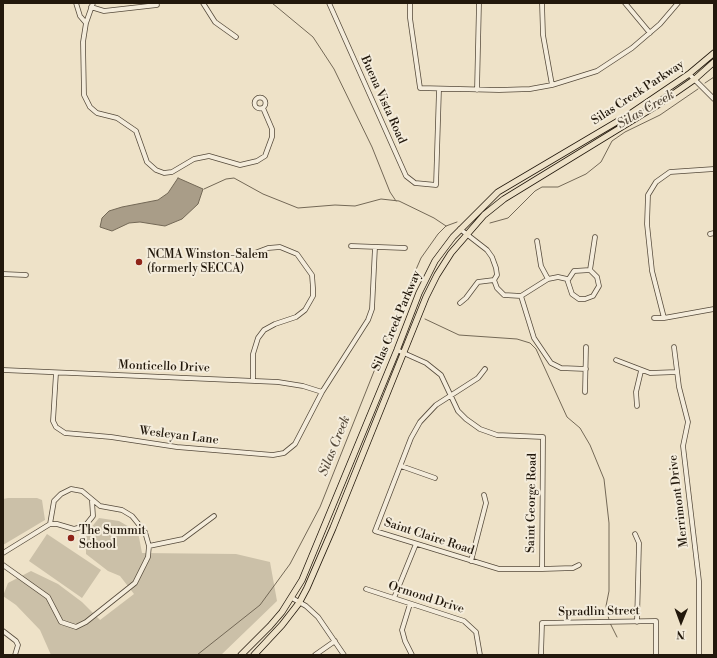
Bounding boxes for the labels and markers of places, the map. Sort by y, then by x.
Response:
place label: NCMA Winston-Salem (formerly SECCA) [147,248,268,276]
marker: NCMA Winston-Salem (formerly SECCA) [134,257,144,267]
place label: The Summit School [79,524,146,552]
marker: The Summit School [66,533,76,543]

